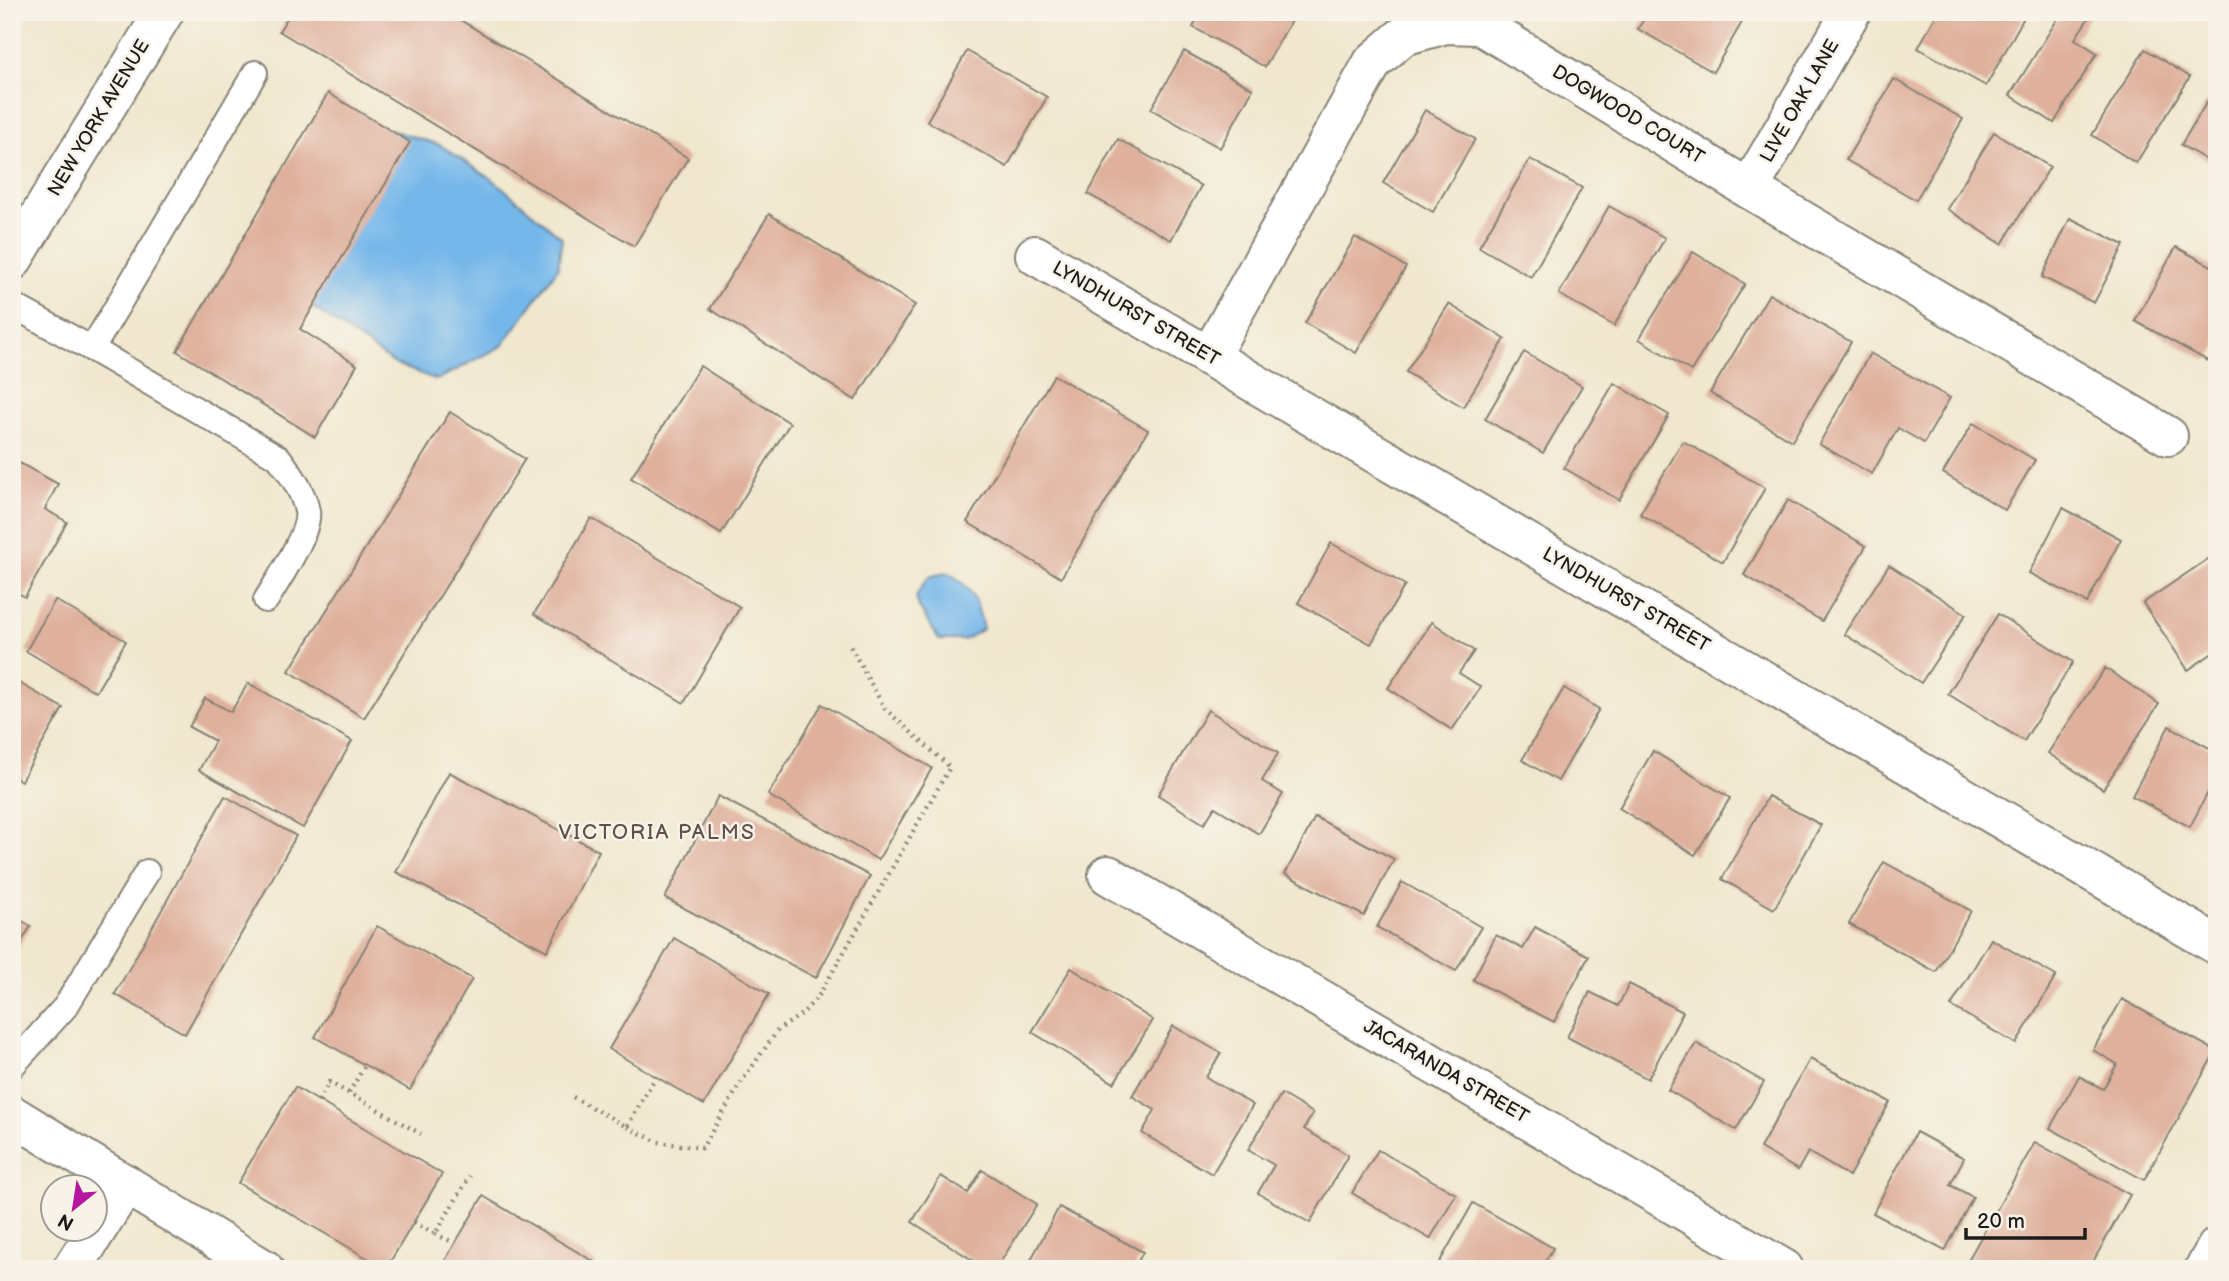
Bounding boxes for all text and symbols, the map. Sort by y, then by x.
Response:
street label: LIVE OAK LANE [1755,35,1845,167]
street label: NEW YORK AVENUE [43,36,155,200]
street label: DOGWOOD COURT [1548,61,1709,170]
street label: LYNDHURST STREET [1048,257,1224,372]
street label: LYNDHURST STREET [1538,543,1714,658]
district label: VICTORIA PALMS [558,820,756,845]
street label: JACARANDA STREET [1359,1015,1533,1129]
north arrow [38,1172,108,1242]
scale bar [1966,1197,2086,1241]
text: N [54,1208,78,1235]
text: 20 m [1977,1209,2025,1234]

